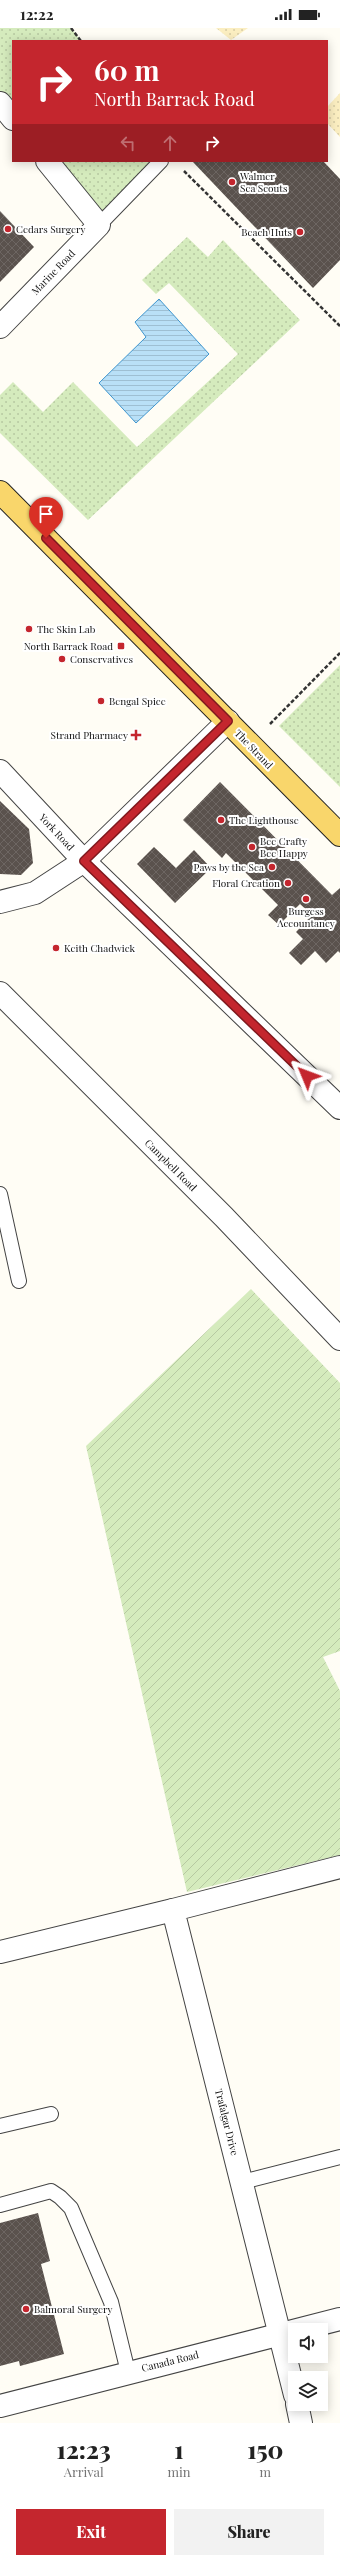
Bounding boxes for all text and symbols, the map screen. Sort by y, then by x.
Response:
text: 12:22 [20,4,54,24]
text: 60 m [94,51,160,88]
icon: right [28,56,80,108]
text: North Barrack Road [94,87,255,111]
icon: left [117,132,139,154]
icon: ahead [159,132,181,154]
icon: right [201,132,223,154]
place label: Walmer Sea Scouts [239,169,287,195]
marker: Walmer Sea Scouts [227,177,237,187]
place label: Cedars Surgery [16,222,86,236]
marker: Cedars Surgery [3,224,13,234]
place label: Beach Huts [241,225,292,239]
marker: Beach Huts [295,227,305,237]
street label: Marine Road [28,246,78,297]
pin [29,497,63,538]
icon: arrive [35,503,57,525]
place label: The Skin Lab [37,622,96,636]
marker: The Skin Lab [24,624,34,634]
place label: North Barrack Road [24,639,113,653]
marker: North Barrack Road [116,641,126,651]
place label: Conservatives [70,652,133,666]
marker: Conservatives [57,654,67,664]
place label: Bengal Spice [109,694,166,708]
marker: Bengal Spice [96,696,106,706]
street label: The Strand [232,726,276,772]
place label: Strand Pharmacy [51,728,128,742]
marker: Strand Pharmacy [131,730,141,740]
street label: York Road [36,810,78,854]
place label: The Lighthouse [229,813,299,827]
marker: The Lighthouse [216,815,226,825]
place label: Bee Crafty Bee Happy [260,834,308,860]
marker: Bee Crafty Bee Happy [247,842,257,852]
place label: Paws by the Sea [194,860,264,874]
marker: Paws by the Sea [267,862,277,872]
place label: Floral Creation [212,876,280,890]
marker: Floral Creation [283,878,293,888]
marker: Burgess Accountancy [301,894,311,904]
place label: Burgess Accountancy [276,904,335,930]
place label: Keith Chadwick [64,941,135,955]
marker: Keith Chadwick [51,943,61,953]
position arrow [286,1055,328,1097]
street label: Campbell Road [142,1136,200,1194]
street label: Trafalgar Drive [212,2087,242,2157]
place label: Balmoral Surgery [34,2302,113,2316]
marker: Balmoral Surgery [21,2304,31,2314]
map controls [288,2323,328,2411]
button: sound [288,2323,328,2363]
street label: Canada Road [140,2347,200,2375]
button: layers [288,2371,328,2411]
text: 12:23 [57,2433,111,2465]
text: 1 [174,2433,184,2465]
text: 150 [247,2433,283,2465]
text: Arrival [64,2463,104,2480]
text: min [167,2463,191,2480]
text: m [260,2463,271,2480]
button: Exit [16,2509,166,2555]
button: Share [174,2509,324,2555]

